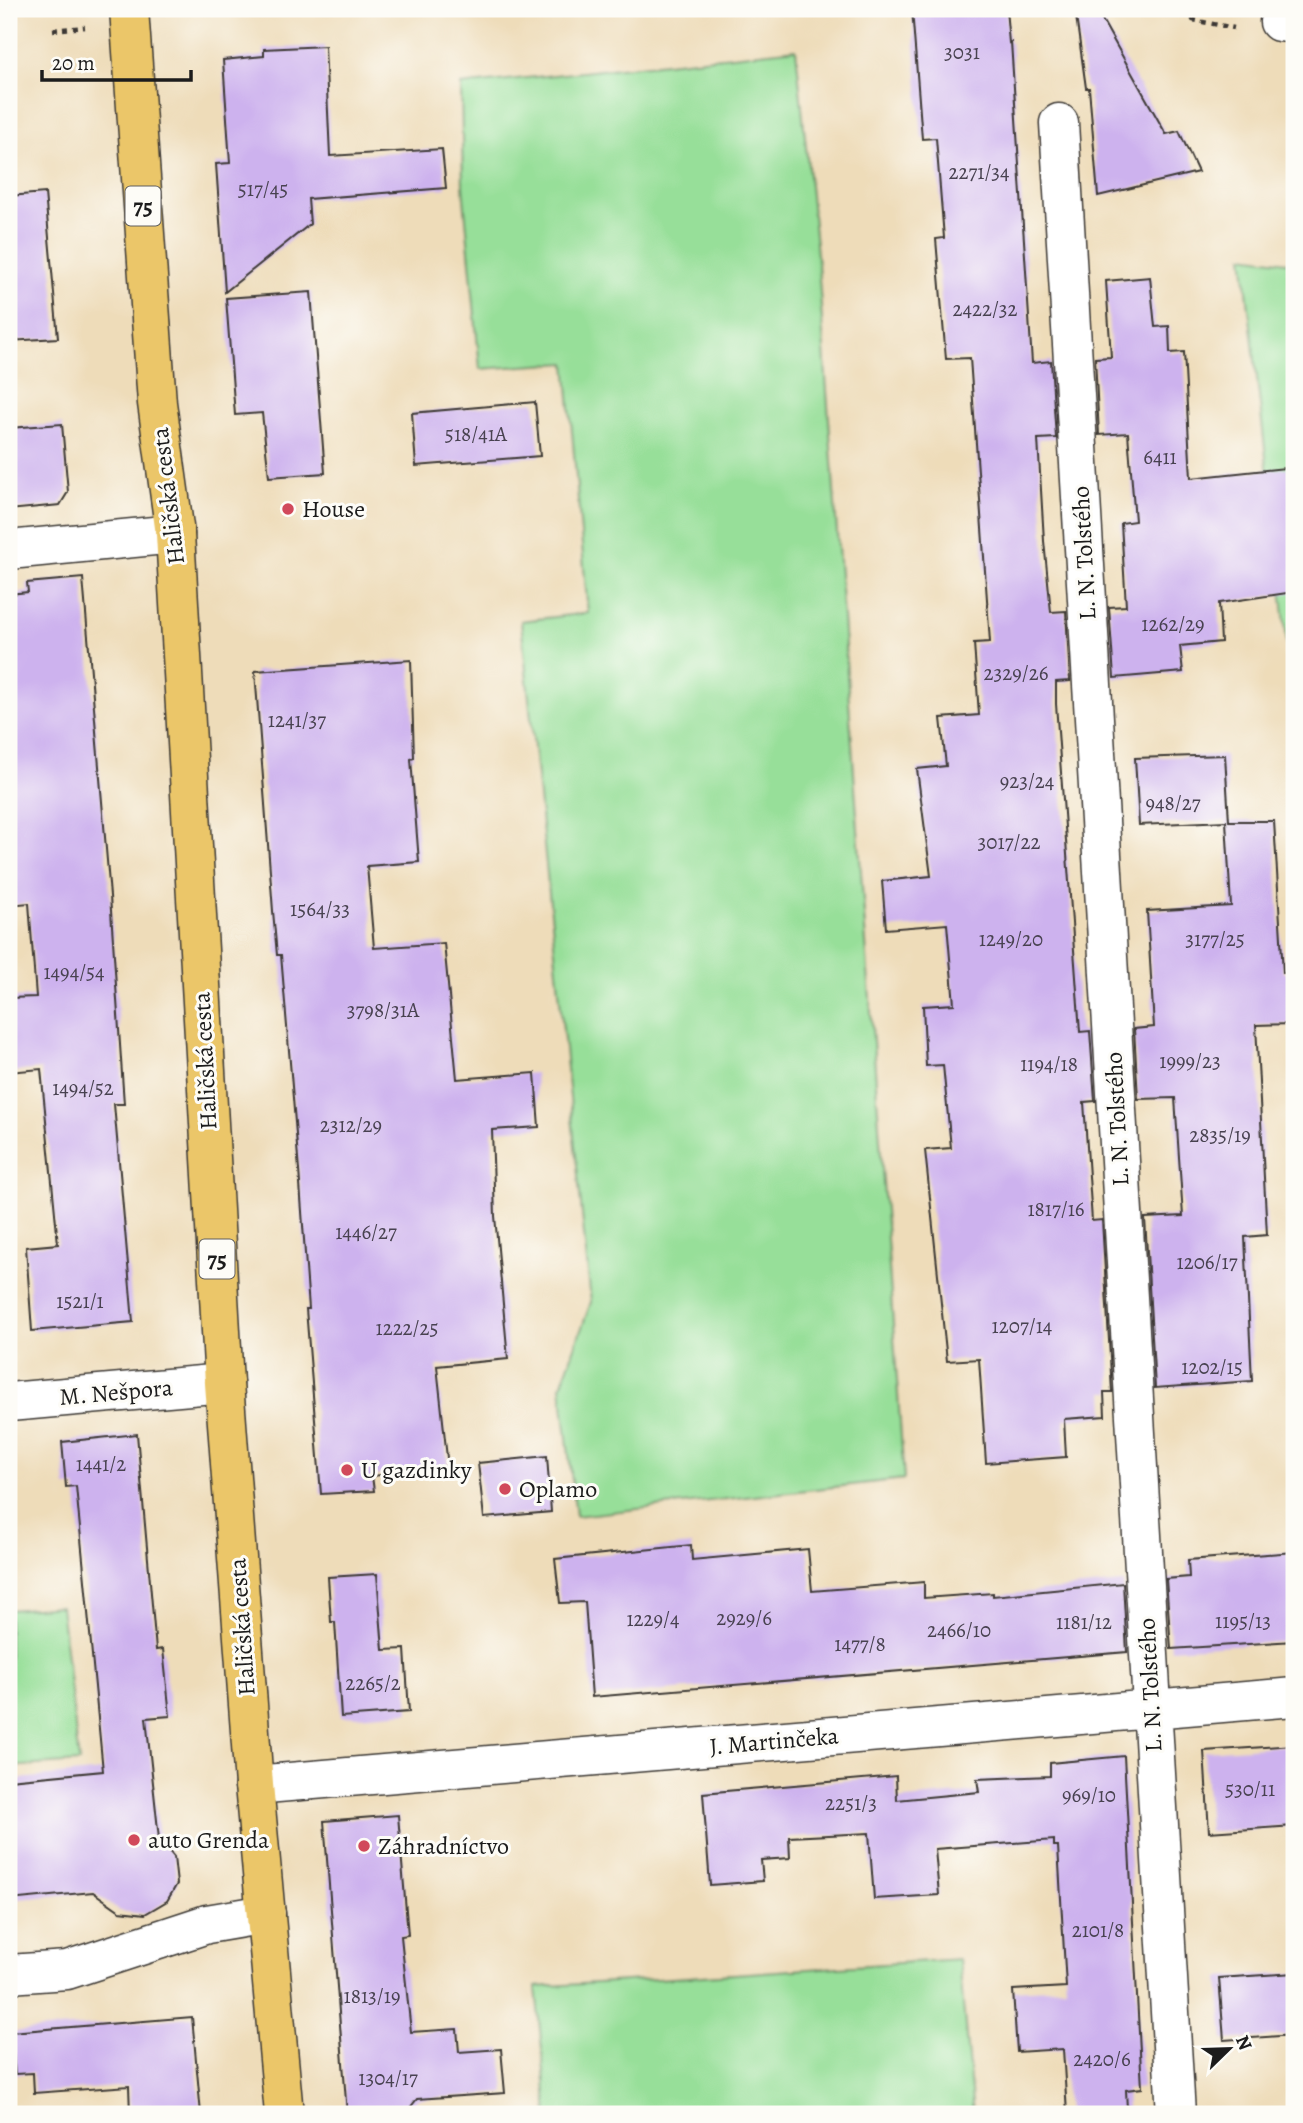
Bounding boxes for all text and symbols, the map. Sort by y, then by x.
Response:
scale bar [42,38,191,82]
house number: 3031 [944,38,980,66]
text: 20 m [52,49,95,77]
house number: 2271/34 [948,158,1010,186]
house number: 517/45 [238,175,288,203]
road number: 75 [125,186,160,226]
house number: 2422/32 [952,295,1018,323]
house number: 518/41A [445,420,508,448]
street label: Haličská cesta [144,425,192,566]
house number: 6411 [1143,443,1177,471]
street label: L. N. Tolstého [1065,485,1103,621]
place label: House [302,493,365,525]
marker: House [280,501,296,517]
house number: 1262/29 [1141,610,1205,638]
house number: 2329/26 [984,659,1049,687]
house number: 1241/37 [268,706,326,734]
house number: 923/24 [1000,767,1054,795]
house number: 948/27 [1146,789,1201,817]
house number: 3017/22 [978,828,1040,856]
house number: 1564/33 [290,895,350,923]
house number: 1249/20 [979,925,1043,953]
house number: 3177/25 [1185,925,1245,953]
house number: 1494/54 [43,958,105,986]
street label: Haličská cesta [185,990,225,1131]
house number: 3798/31A [347,996,420,1024]
house number: 1999/23 [1159,1047,1221,1075]
house number: 1194/18 [1020,1050,1078,1078]
street label: L. N. Tolstého [1098,1051,1136,1187]
house number: 1494/52 [52,1074,114,1102]
house number: 2312/29 [320,1111,382,1139]
house number: 2835/19 [1189,1121,1251,1149]
house number: 1817/16 [1027,1195,1085,1223]
house number: 1446/27 [335,1218,397,1246]
road number: 75 [200,1240,234,1278]
house number: 1206/17 [1177,1248,1238,1276]
house number: 1521/1 [56,1287,104,1315]
house number: 1207/14 [992,1312,1052,1340]
house number: 1222/25 [375,1314,439,1342]
house number: 1202/15 [1181,1353,1243,1381]
street label: M. Nešpora [58,1371,175,1413]
house number: 1441/2 [76,1450,126,1478]
place label: U gazdinky [361,1454,472,1486]
marker: U gazdinky [339,1462,355,1478]
place label: Oplamo [519,1473,597,1505]
marker: Oplamo [497,1481,513,1497]
street label: Haličská cesta [221,1556,263,1697]
house number: 2929/6 [716,1604,772,1632]
house number: 1229/4 [626,1605,680,1633]
house number: 1195/13 [1215,1607,1271,1635]
house number: 1181/12 [1056,1608,1112,1636]
house number: 2466/10 [927,1616,991,1644]
street label: L. N. Tolstého [1131,1617,1169,1753]
house number: 1477/8 [834,1630,886,1658]
house number: 2265/2 [345,1669,401,1697]
street label: J. Martinčeka [708,1719,841,1763]
house number: 530/11 [1225,1775,1275,1803]
house number: 969/10 [1062,1781,1116,1809]
house number: 2251/3 [825,1789,877,1817]
place label: auto Grenda [148,1824,270,1856]
place label: Záhradníctvo [378,1830,509,1862]
marker: auto Grenda [126,1832,142,1848]
marker: Záhradníctvo [356,1838,372,1854]
house number: 2101/8 [1072,1916,1124,1944]
house number: 1813/19 [344,1982,400,2010]
north arrow [1194,2014,1264,2084]
text: N [1229,2031,1258,2054]
house number: 2420/6 [1073,2045,1131,2073]
house number: 1304/17 [358,2064,418,2092]

